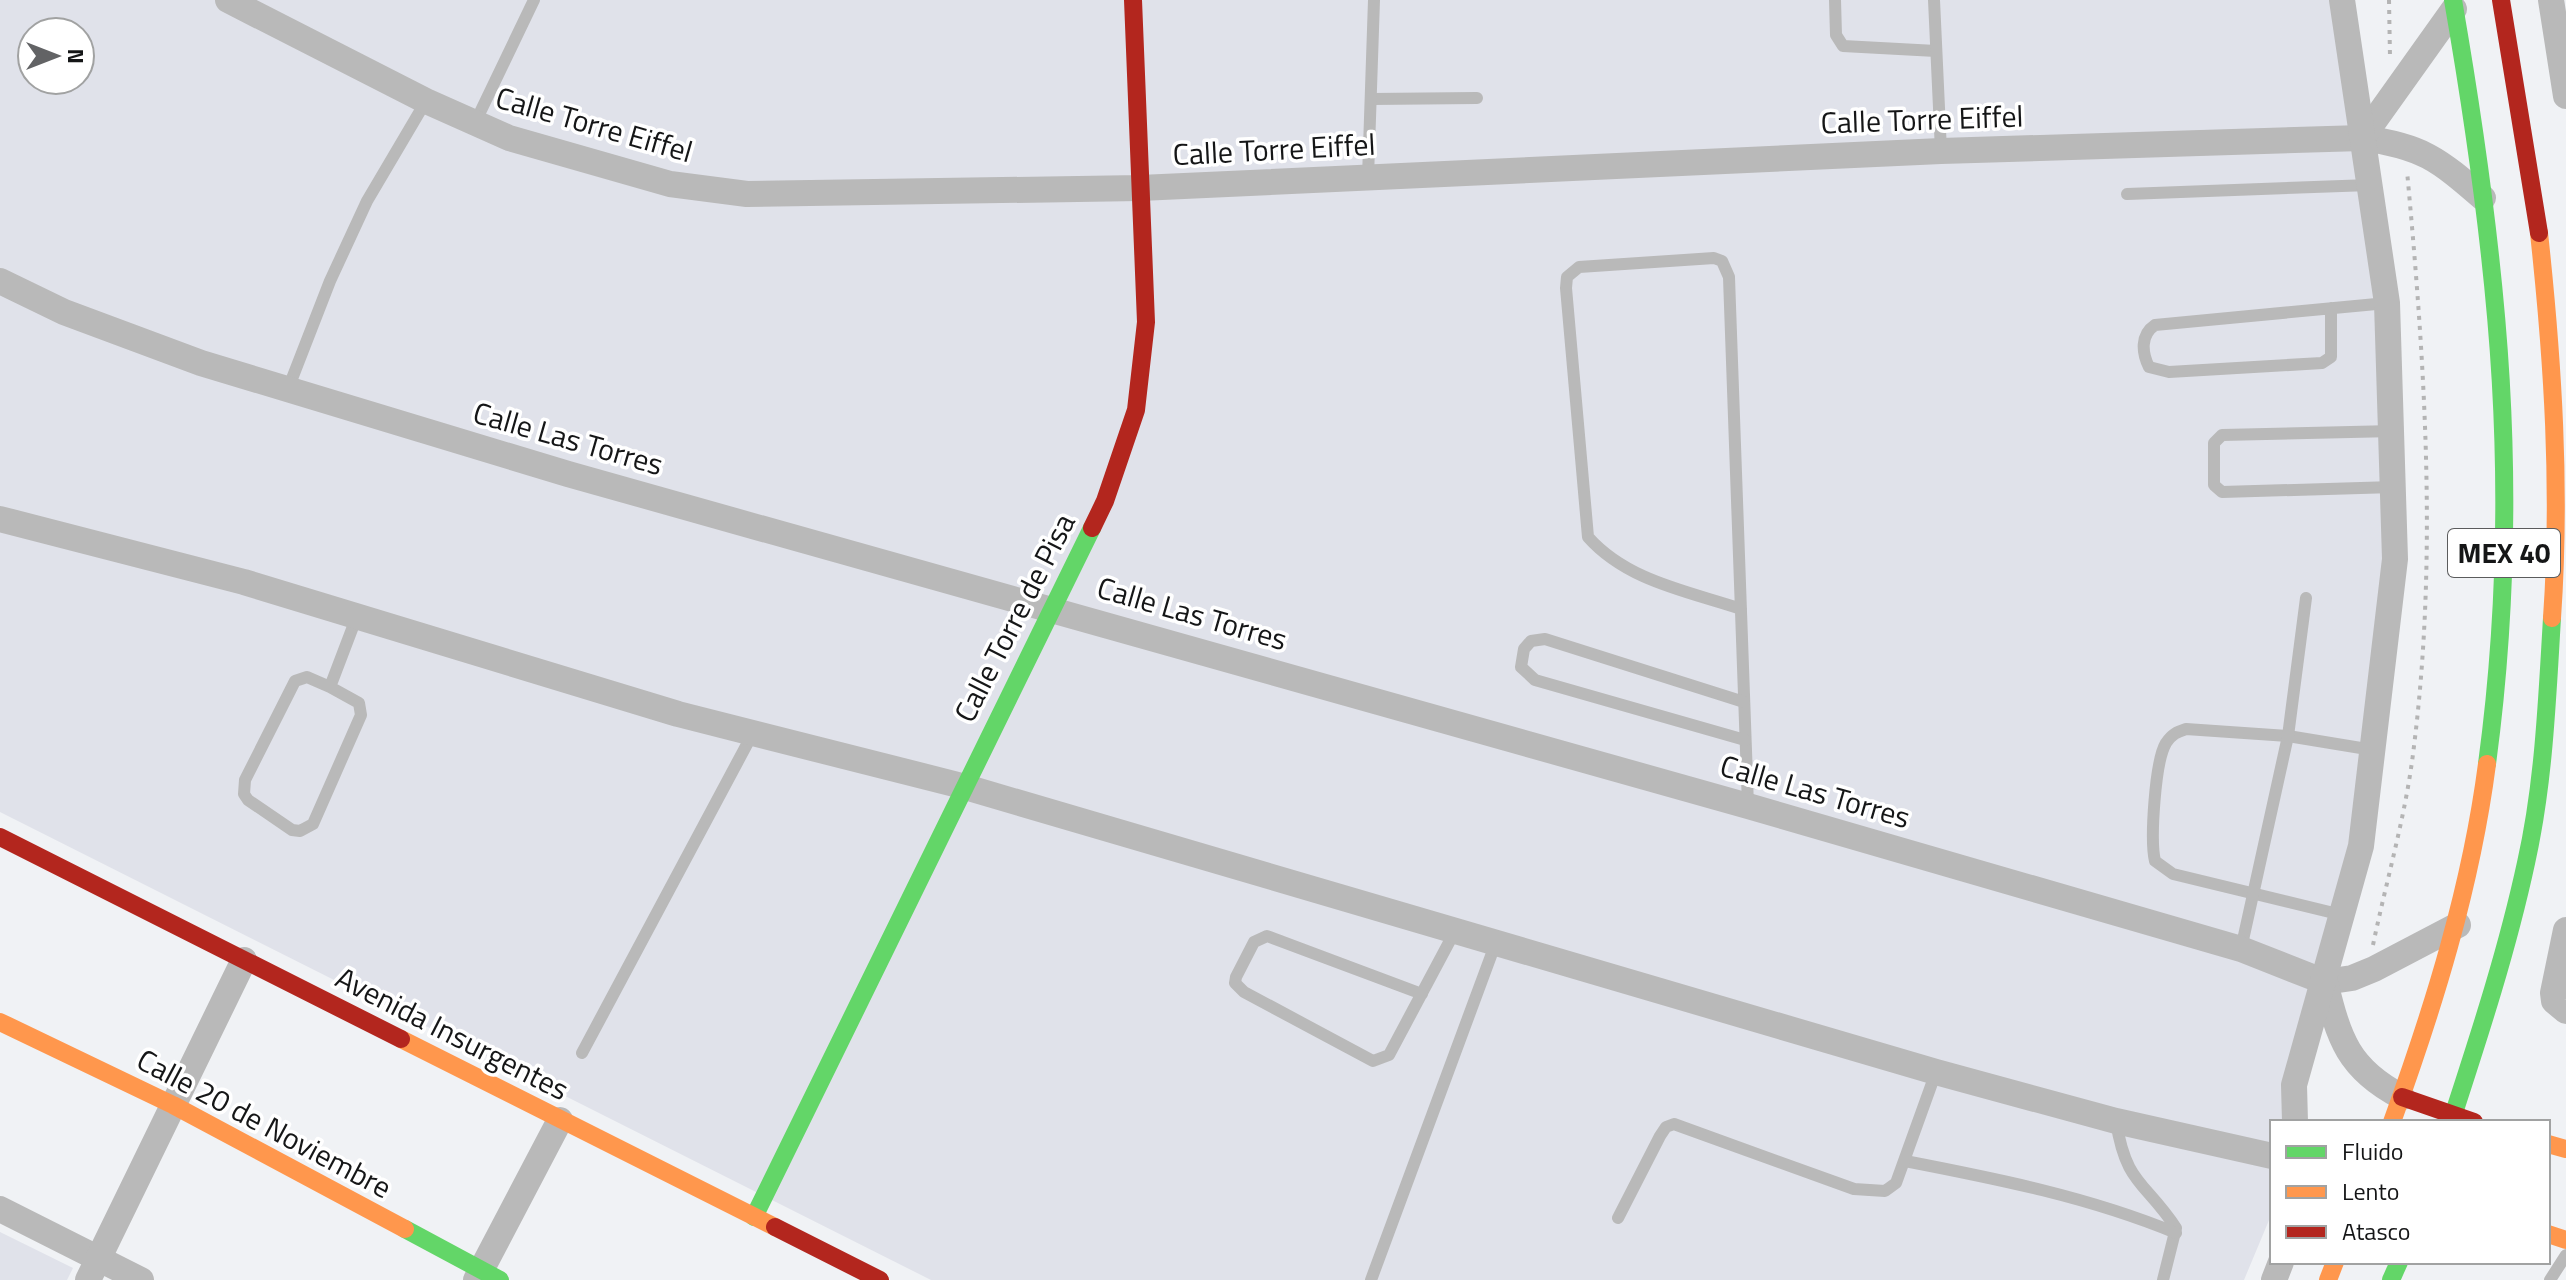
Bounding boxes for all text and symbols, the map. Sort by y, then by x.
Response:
north arrow [16,16,96,96]
text: N [59,48,93,64]
street label: Calle Torre Eiffel [490,74,698,174]
street label: Calle Torre Eiffel [1820,92,2024,146]
street label: Calle Torre Eiffel [1171,121,1376,177]
street label: Calle Las Torres [468,389,669,487]
street label: Calle Torre de Pisa [942,505,1087,730]
road number: MEX 40 [2448,529,2560,577]
street label: Calle Las Torres [1092,564,1293,662]
street label: Calle Las Torres [1715,742,1916,840]
street label: Avenida Insurgentes [328,954,577,1112]
street label: Calle 20 de Noviembre [129,1036,400,1210]
legend [2270,1120,2550,1264]
text: Fluido [2342,1133,2404,1169]
text: Lento [2342,1173,2399,1209]
text: Atasco [2342,1213,2411,1249]

